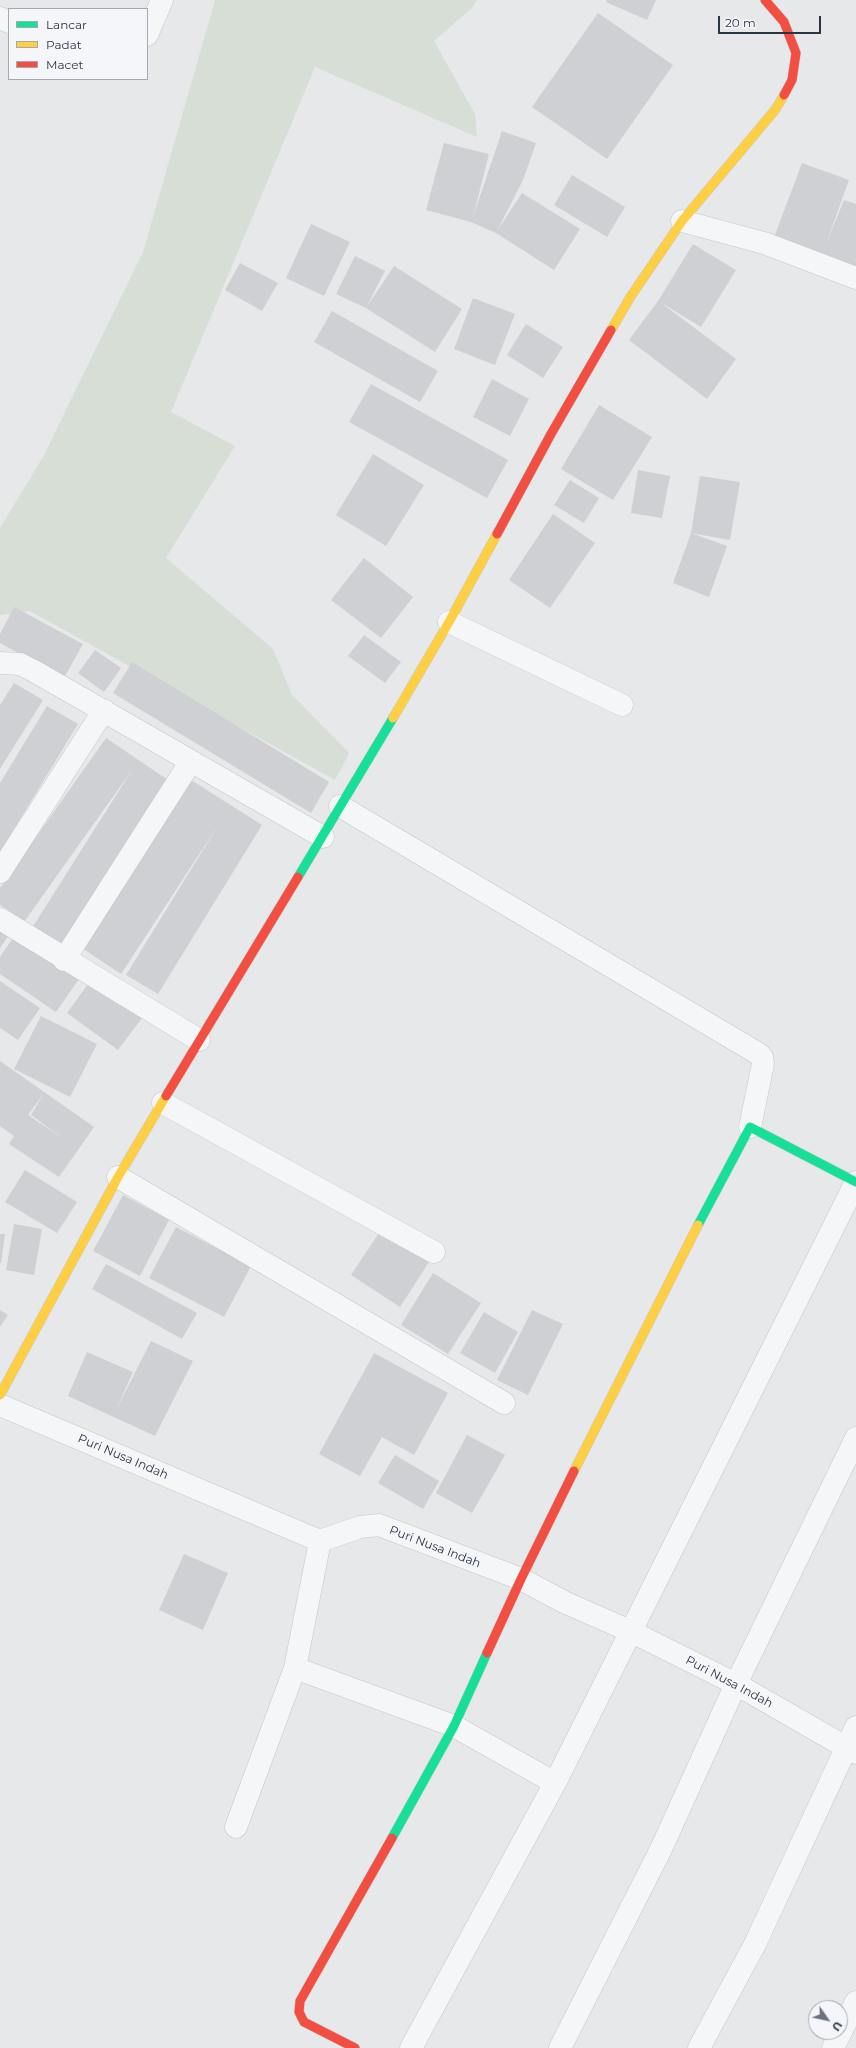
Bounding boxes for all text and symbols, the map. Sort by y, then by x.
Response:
legend [8,8,148,80]
scale bar [720,8,823,34]
text: 20 m [725,15,756,30]
text: Lancar [46,17,87,32]
text: Padat [46,37,82,52]
text: Macet [46,57,83,72]
street label: Puri Nusa Indah [76,1431,170,1483]
street label: Puri Nusa Indah [387,1523,483,1571]
street label: Puri Nusa Indah [683,1653,775,1711]
north arrow [808,2000,848,2040]
text: U [829,2019,845,2034]

